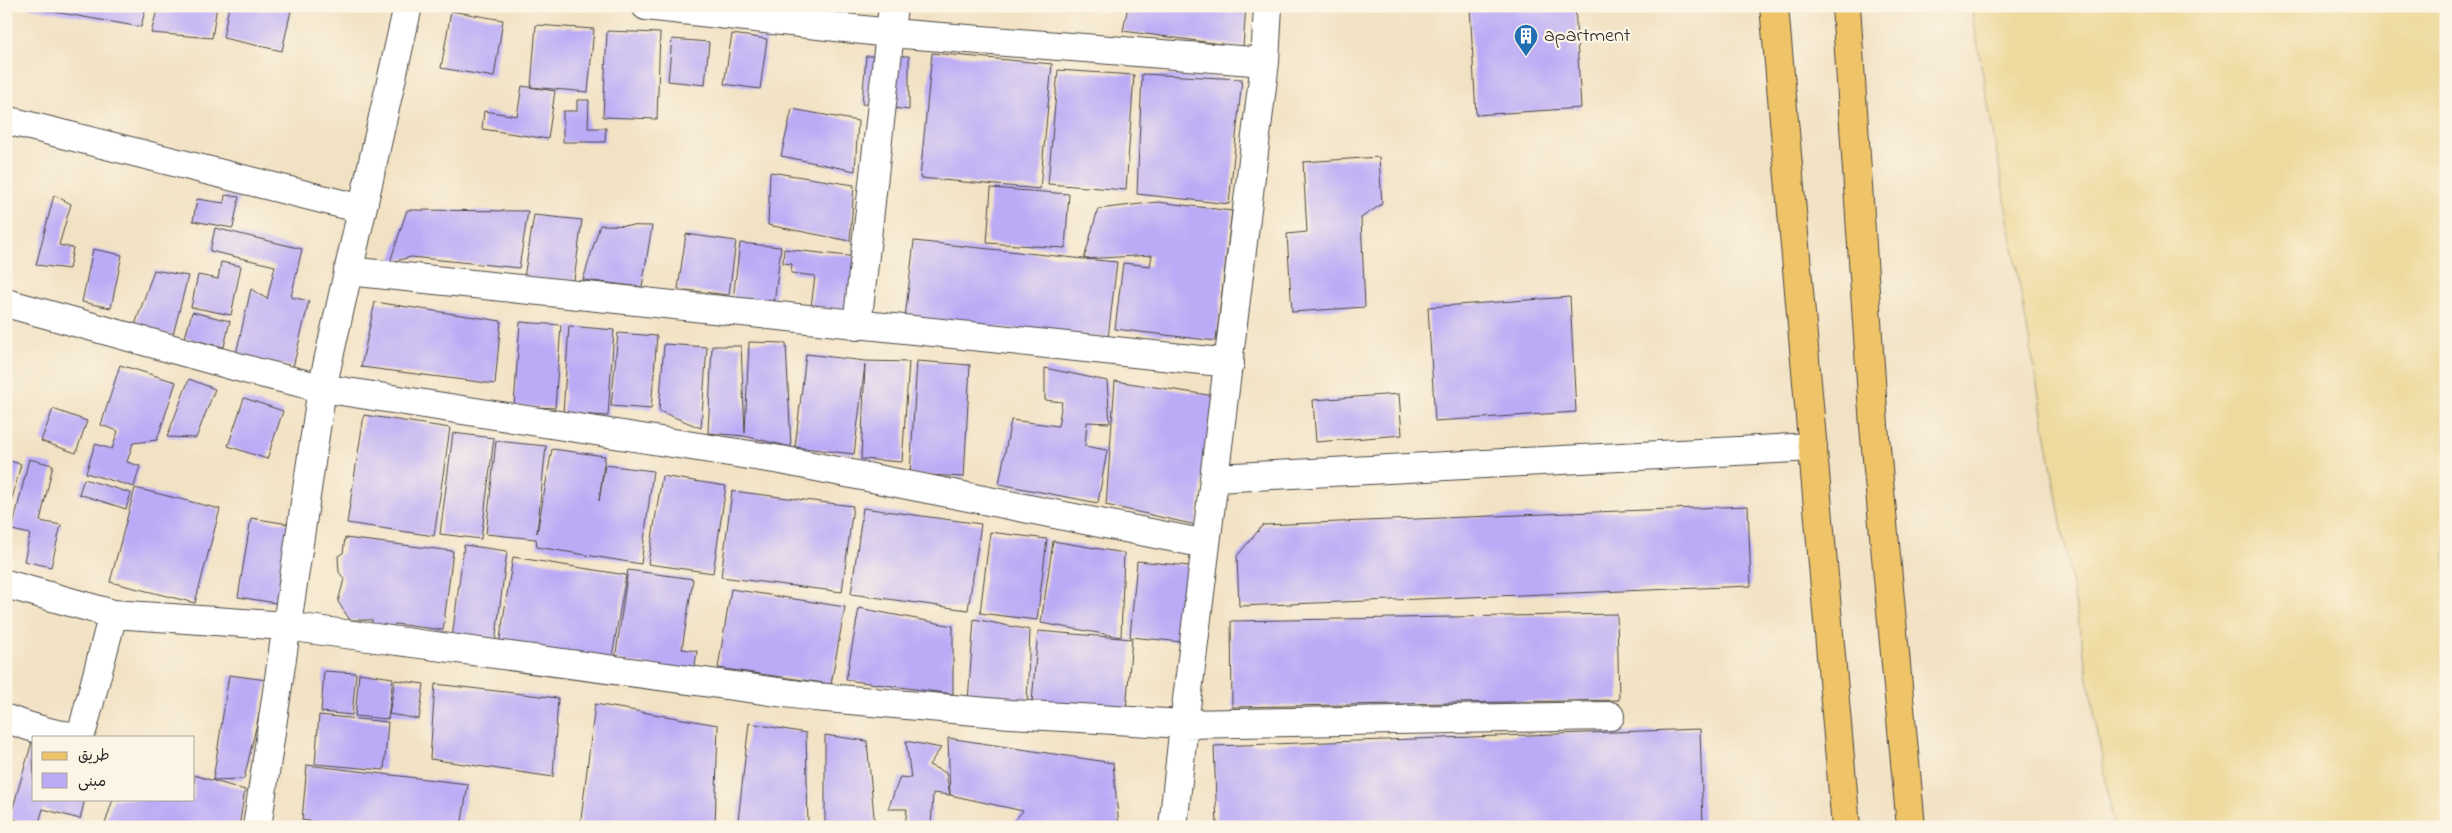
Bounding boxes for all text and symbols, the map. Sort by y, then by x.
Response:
place label: apartment [1544,22,1631,51]
building icon: apartment [1513,23,1539,57]
legend [32,736,195,800]
text: طريق [78,745,110,767]
text: مبنى [78,771,106,793]

